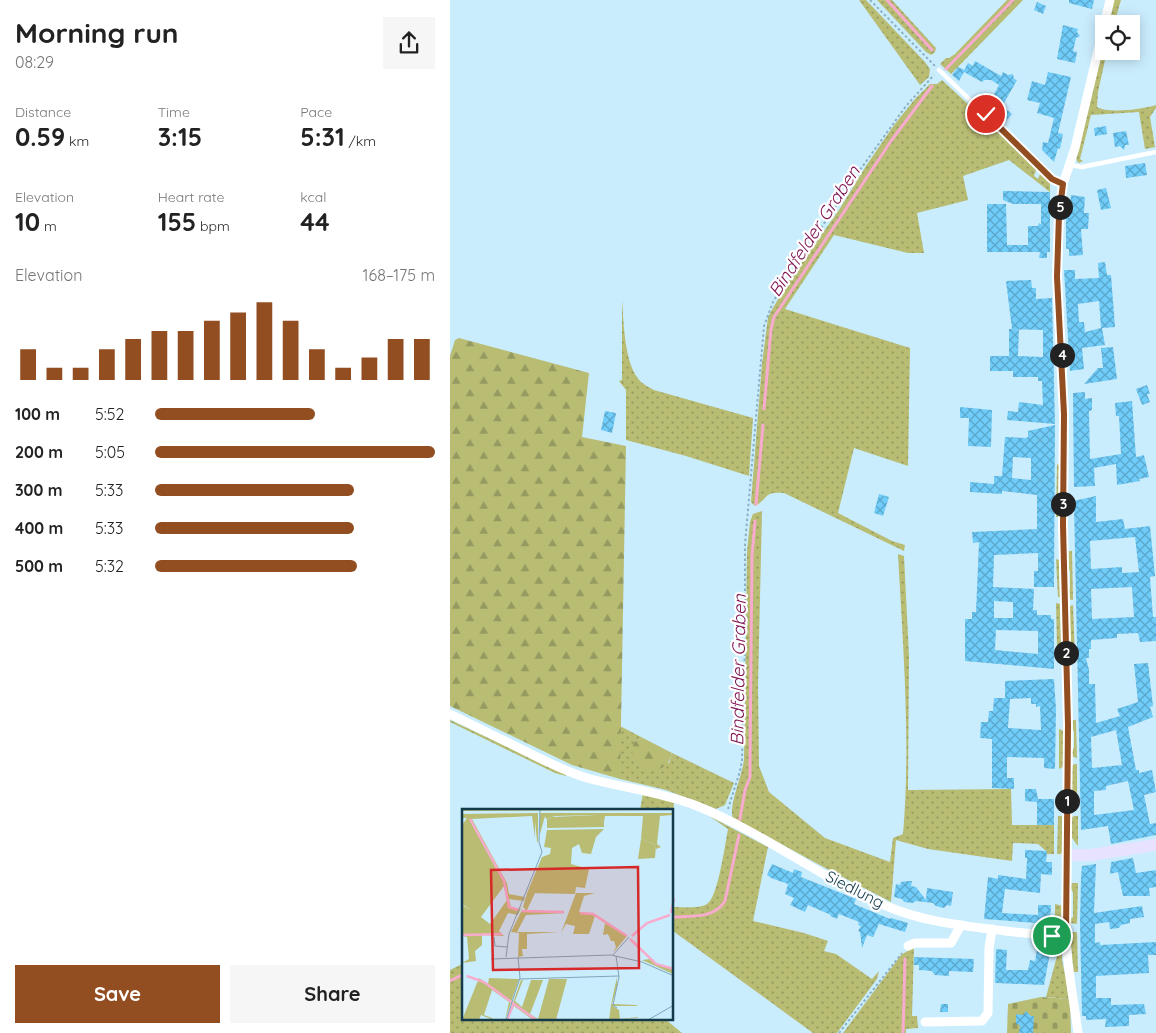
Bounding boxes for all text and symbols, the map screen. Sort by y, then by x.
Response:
text: Morning run [15,15,179,50]
map controls [1095,15,1140,60]
button: locate [1095,15,1140,60]
button: share [383,17,435,69]
text: 08:29 [15,52,54,72]
pin [965,93,1007,135]
icon: check [972,100,1000,128]
text: Distance [15,103,71,121]
text: Time [158,103,190,121]
text: Pace [300,103,332,121]
text: 0.59 [15,121,65,152]
text: 3:15 [158,121,202,152]
text: 5:31 [300,121,345,152]
text: km [65,132,89,150]
text: /km [345,132,376,150]
water label: Bindfelder Graben [763,161,865,301]
text: Elevation [15,188,74,206]
text: Heart rate [158,188,224,206]
text: kcal [300,188,326,206]
pin: 5 [1048,194,1072,220]
text: 5 [1056,198,1065,216]
text: 10 [15,206,40,237]
text: 155 [158,206,196,237]
text: 44 [300,206,330,237]
text: m [40,217,57,235]
text: bpm [196,217,230,235]
text: Elevation [15,265,82,285]
text: 168–175 m [363,265,435,285]
pin: 4 [1050,342,1074,368]
text: 4 [1058,346,1067,364]
text: 100 m [15,404,60,424]
text: 5:52 [95,404,124,424]
text: 200 m [15,442,63,462]
text: 5:05 [95,442,125,462]
text: 300 m [15,480,62,500]
text: 5:33 [95,480,123,500]
pin: 3 [1050,492,1076,516]
text: 3 [1060,495,1067,513]
text: 400 m [15,518,63,538]
text: 5:33 [95,518,123,538]
text: 500 m [15,556,63,576]
text: 5:32 [95,556,124,576]
water label: Bindfelder Graben [725,594,751,746]
pin: 2 [1054,640,1078,666]
text: 2 [1063,644,1070,662]
pin: 1 [1054,788,1080,814]
text: 1 [1065,792,1070,810]
inset map [462,809,674,1020]
street label: Siedlung [822,866,888,912]
pin [1031,915,1073,957]
icon: arrive [1038,922,1066,950]
button: Save [15,965,220,1023]
button: Share [230,965,435,1023]

